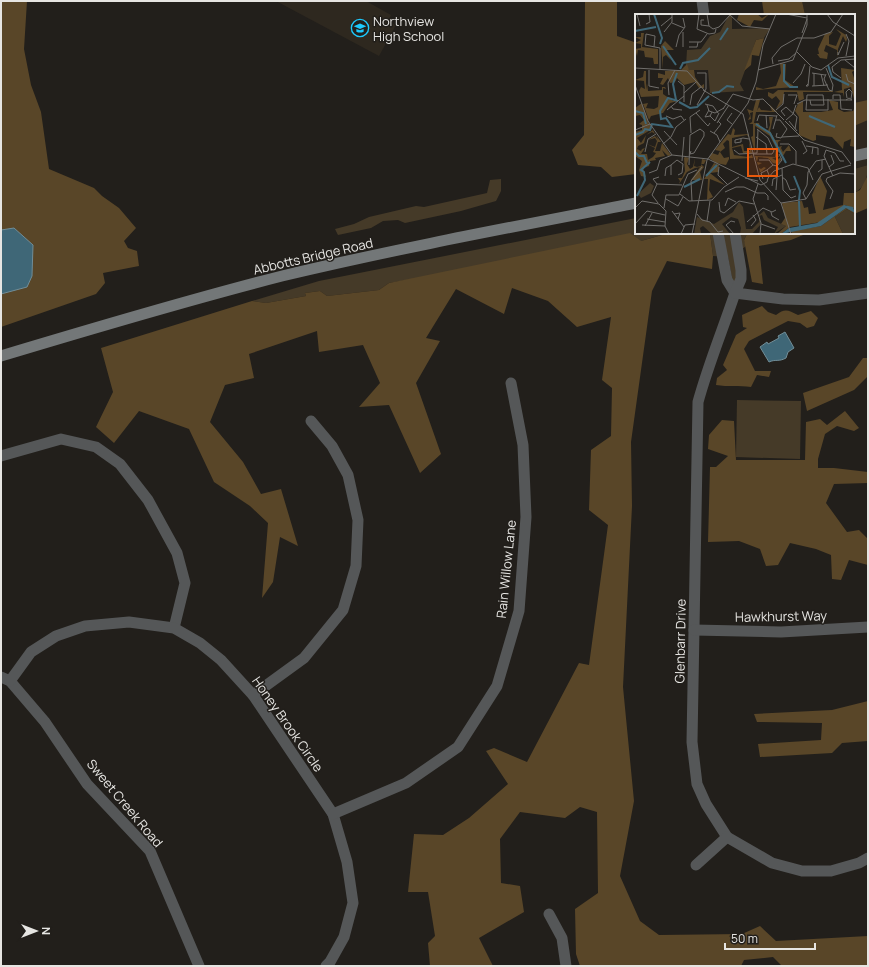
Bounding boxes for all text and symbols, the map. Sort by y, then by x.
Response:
place label: Northview High School [373,12,444,45]
inset map [635,14,855,234]
school or university icon: Northview High School [350,18,370,38]
street label: Abbotts Bridge Road [251,233,375,279]
street label: Rain Willow Lane [492,518,520,619]
street label: Glenbarr Drive [670,598,690,683]
street label: Hawkhurst Way [735,606,827,626]
street label: Honey Brook Circle [248,673,328,776]
street label: Sweet Creek Road [83,755,167,851]
north arrow [16,911,56,951]
scale bar [725,925,815,951]
text: N [39,927,54,935]
text: 50 m [731,930,758,947]

